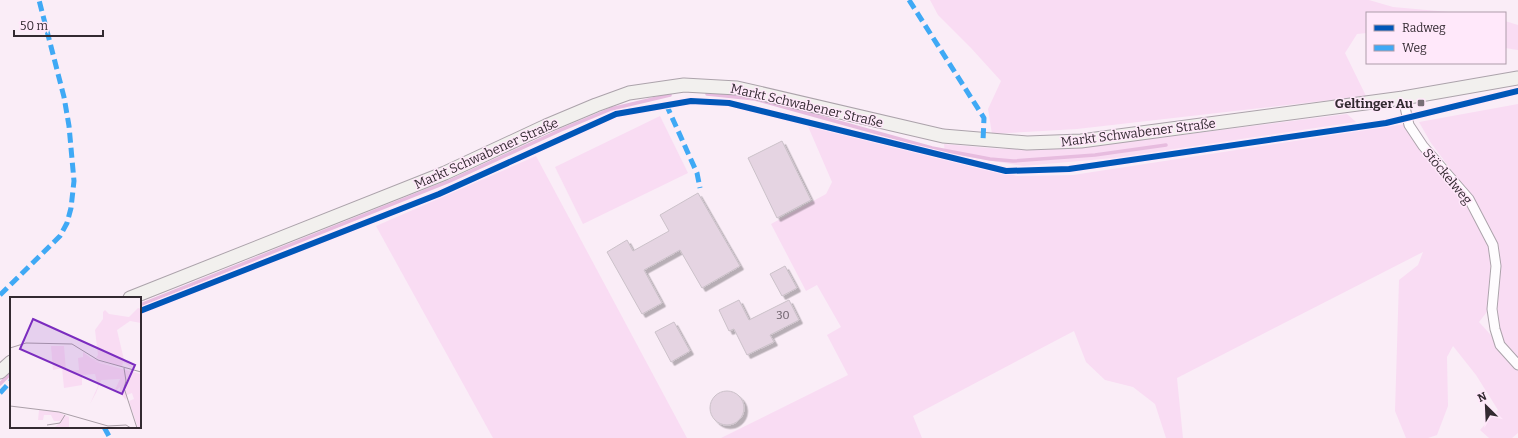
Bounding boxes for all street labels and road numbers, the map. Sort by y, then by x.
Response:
street label: Markt Schwabener Straße [729,81,885,130]
street label: Markt Schwabener Straße [412,115,561,192]
street label: Markt Schwabener Straße [1060,116,1216,149]
street label: Stöckelweg [1420,145,1475,207]

